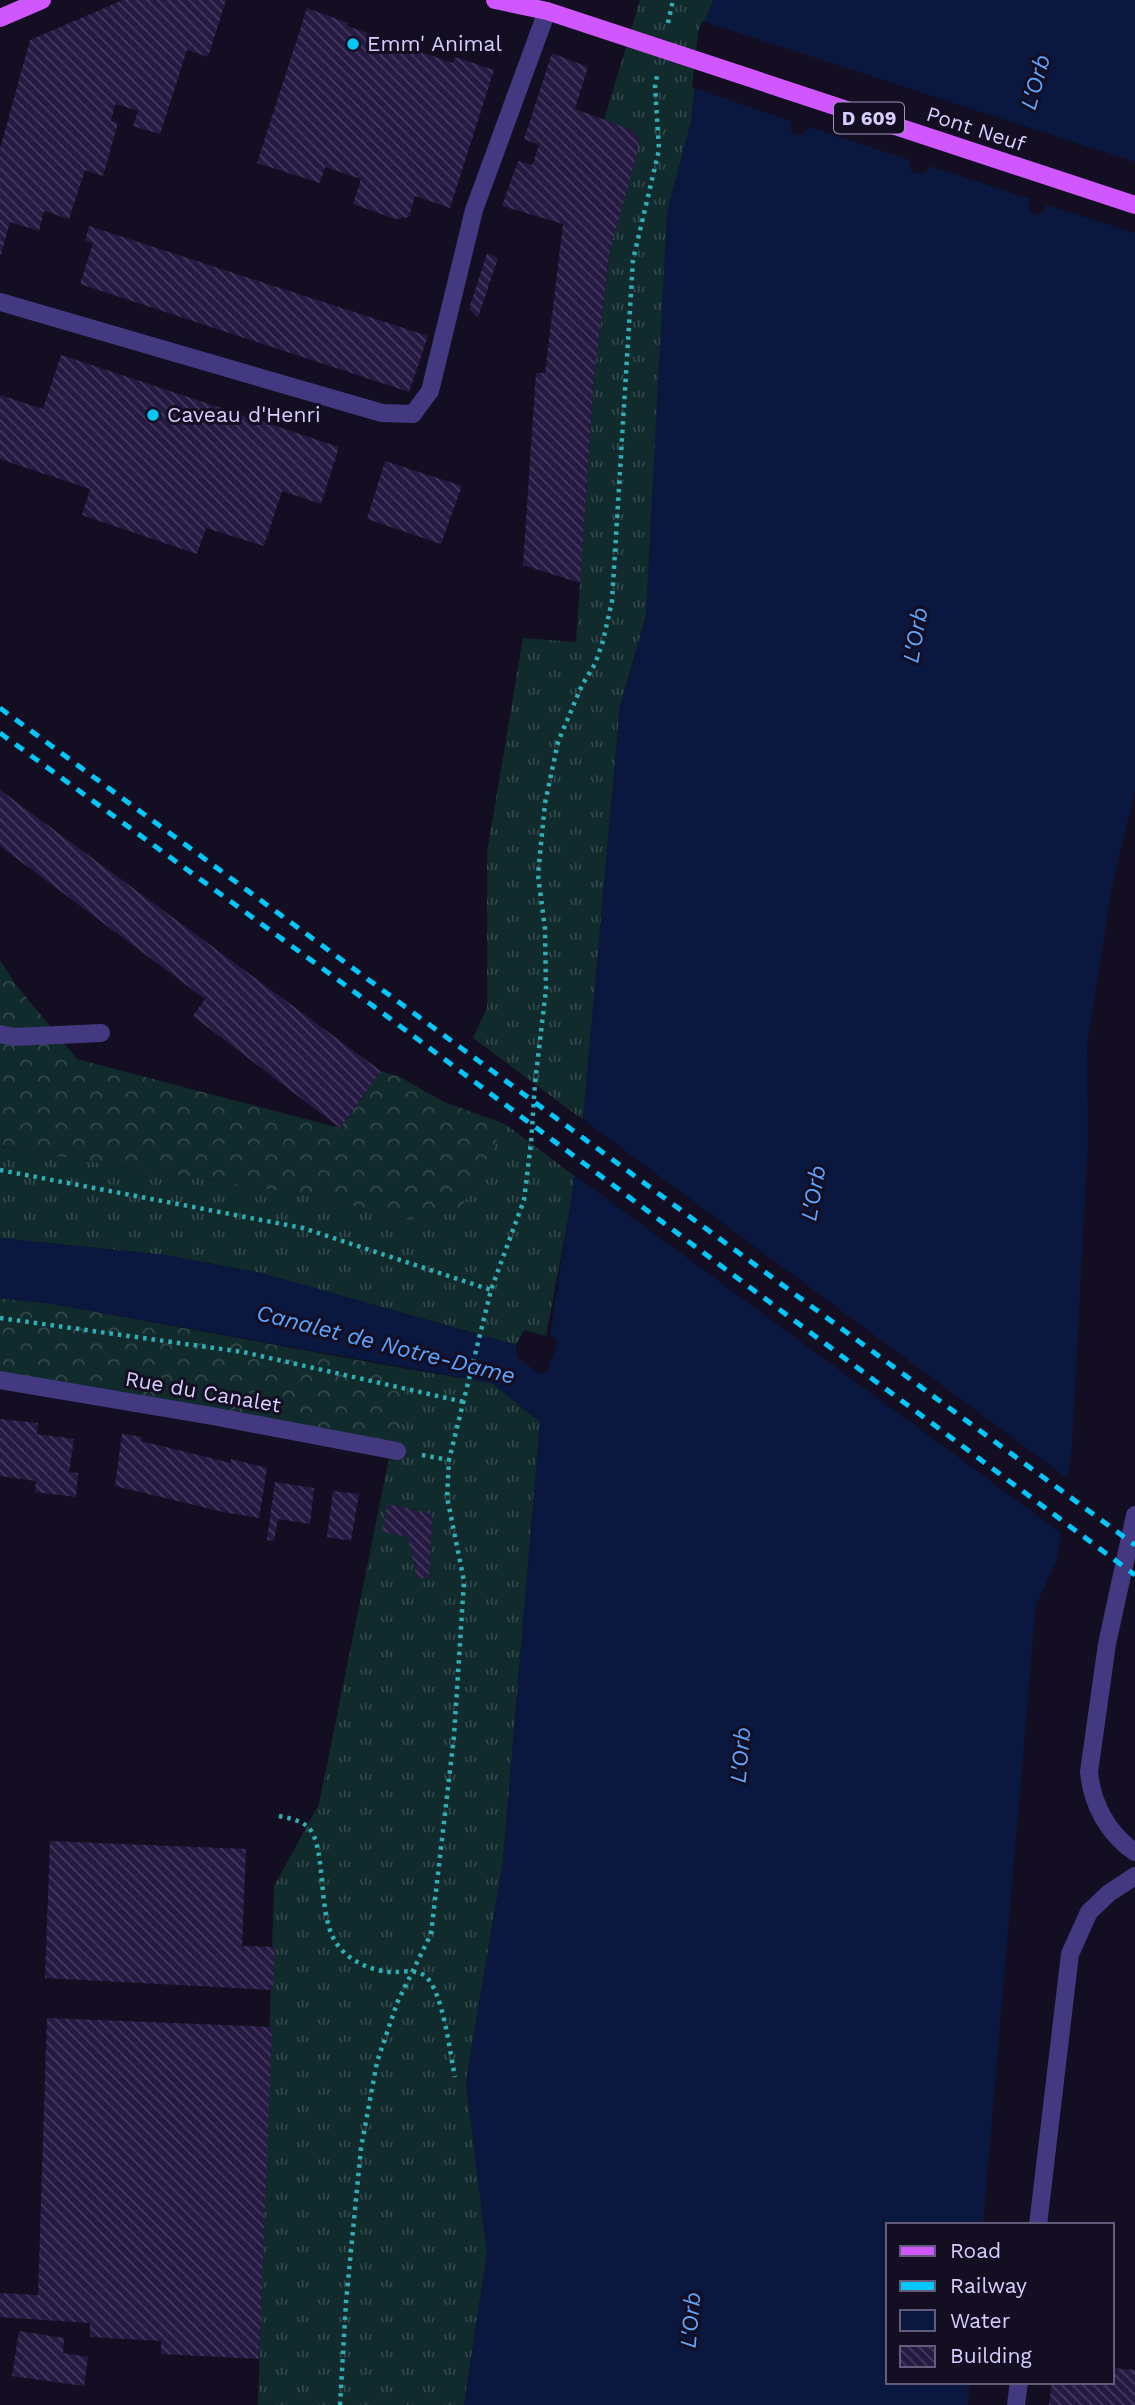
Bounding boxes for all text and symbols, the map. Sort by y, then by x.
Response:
place label: Emm' Animal [367,31,502,56]
marker: Emm' Animal [345,36,361,52]
water label: L'Orb [1015,51,1056,113]
street label: Pont Neuf [923,101,1029,156]
road number: D 609 [834,102,904,134]
place label: Caveau d'Henri [167,402,321,427]
marker: Caveau d'Henri [145,407,161,423]
water label: L'Orb [897,605,934,665]
water label: L'Orb [795,1163,832,1223]
water label: Canalet de Notre-Dame [254,1299,518,1390]
street label: Rue du Canalet [123,1366,283,1418]
water label: L'Orb [725,1726,756,1784]
legend [886,2223,1114,2384]
text: Road [950,2238,1001,2263]
text: Railway [950,2273,1027,2298]
water label: L'Orb [675,2291,706,2349]
text: Water [950,2308,1011,2333]
text: Building [950,2343,1032,2368]

